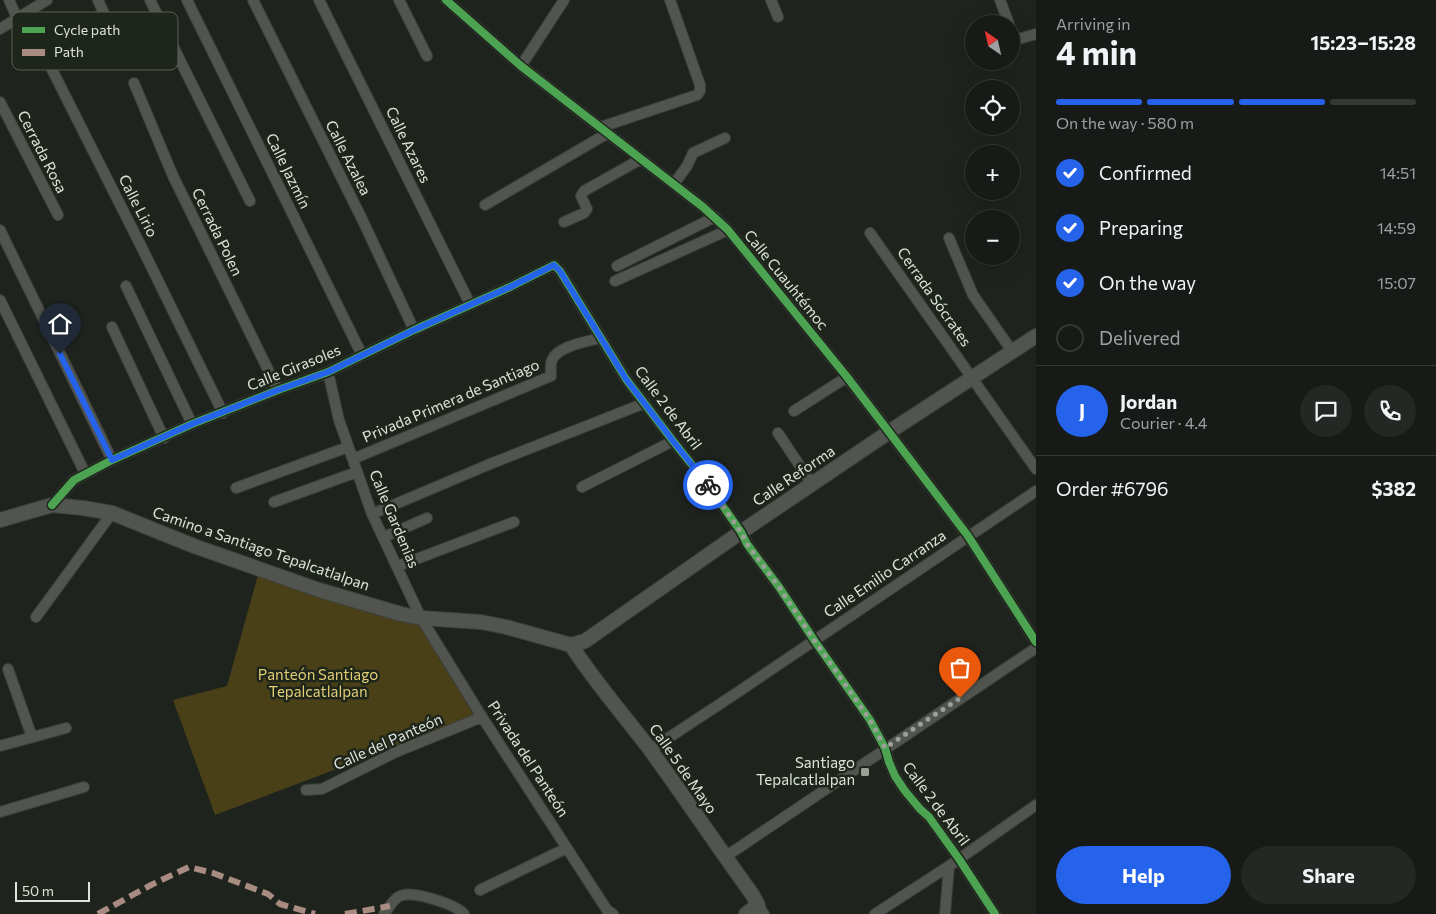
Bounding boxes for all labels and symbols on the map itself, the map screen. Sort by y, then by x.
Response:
legend [12,12,178,70]
north arrow [965,15,1020,70]
text: Cycle path [54,21,120,38]
text: Path [54,43,84,60]
street label: Calle Azares [383,103,435,186]
street label: Cerrada Rosa [14,107,71,196]
street label: Calle Azalea [322,117,375,198]
street label: Calle Jazmín [263,130,315,211]
street label: Calle Lirio [115,171,162,240]
street label: Cerrada Polen [189,185,247,279]
street label: Calle Cuauhtémoc [741,226,833,333]
street label: Cerrada Sócrates [894,243,976,350]
pin [39,303,81,354]
street label: Calle Girasoles [244,340,343,394]
street label: Privada Primera de Santiago [359,355,542,446]
street label: Calle 2 de Abril [632,362,706,453]
street label: Calle Reforma [749,441,838,509]
courier [683,460,733,510]
street label: Calle Gardenias [366,467,424,571]
street label: Camino a Santiago Tepalcatlalpan [151,502,372,594]
street label: Calle Emilio Carranza [820,526,949,621]
pin [939,647,981,698]
park label: Panteón Santiago Tepalcatlalpan [258,665,378,700]
street label: Privada del Panteón [485,697,573,820]
street label: Calle del Panteón [330,709,445,773]
street label: Calle 5 de Mayo [646,720,722,817]
place label: Santiago Tepalcatlalpan [756,753,855,788]
street label: Calle 2 de Abril [900,758,974,849]
marker: Santiago Tepalcatlalpan [859,766,871,778]
scale bar [15,879,90,902]

